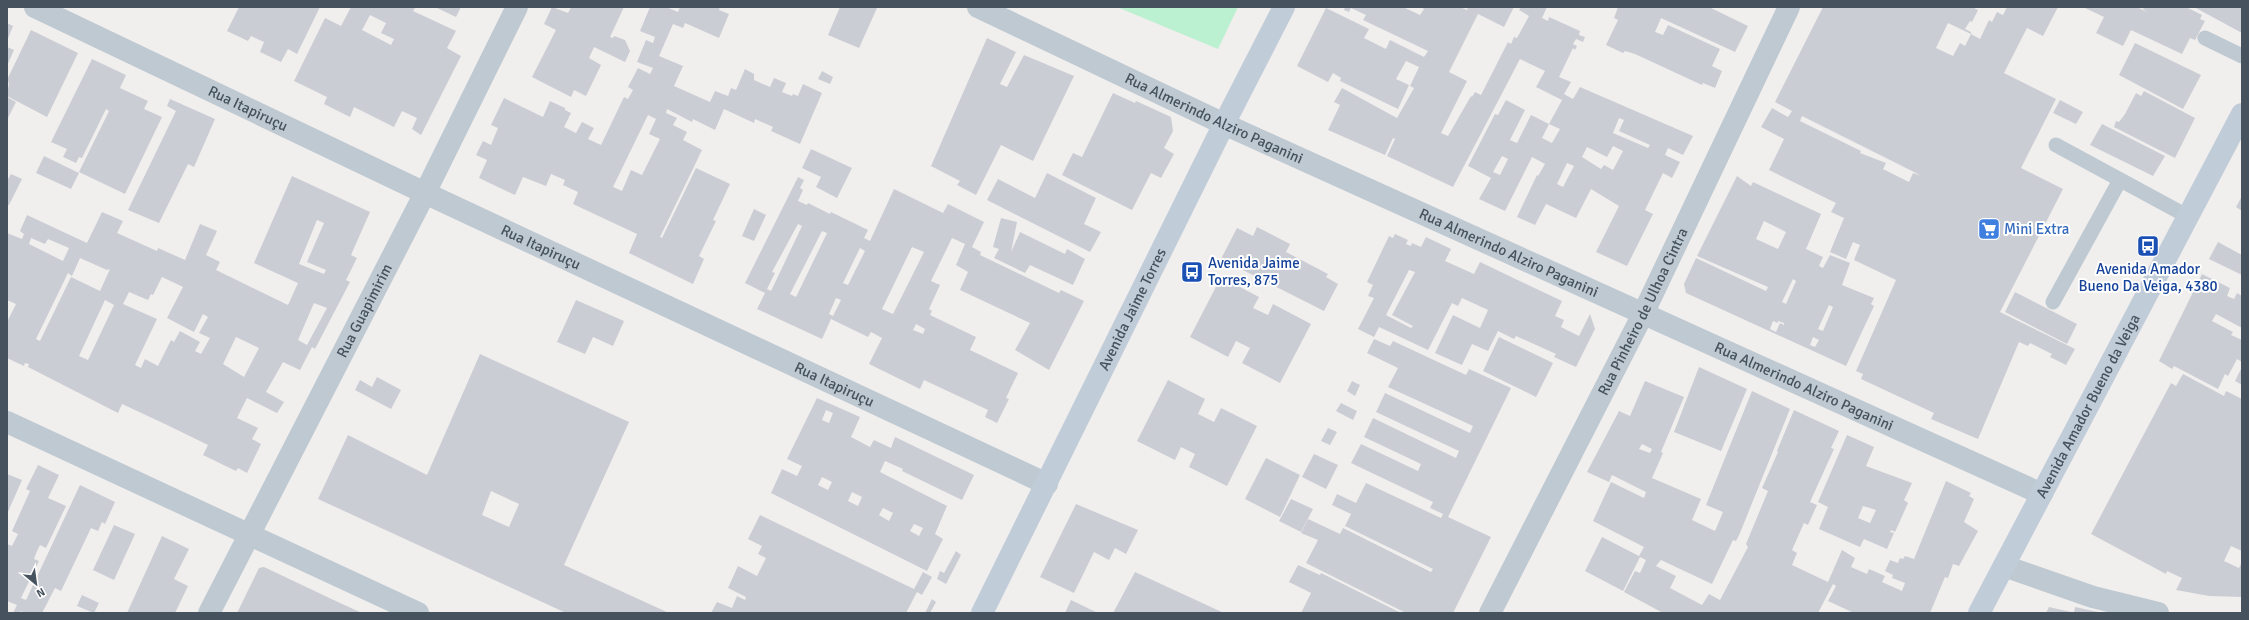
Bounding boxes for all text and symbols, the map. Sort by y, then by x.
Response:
street label: Rua Almerindo Alziro Paganini [1122,69,1306,168]
street label: Rua Itapiruçu [205,82,291,135]
street label: Rua Almerindo Alziro Paganini [1416,205,1601,301]
supermarket icon: Mini Extra [1976,216,2002,242]
place label: Mini Extra [2004,220,2069,238]
street label: Rua Itapiruçu [498,221,584,274]
street label: Rua Pinheiro de Ulhoa Cintra [1594,225,1692,398]
bus stop icon: Avenida Amador Bueno Da Veiga, 4380 [2135,233,2161,259]
street label: Avenida Jaime Torres [1095,245,1170,373]
place label: Avenida Jaime Torres, 875 [1208,254,1300,289]
bus stop icon: Avenida Jaime Torres, 875 [1179,259,1205,285]
place label: Avenida Amador Bueno Da Veiga, 4380 [2078,260,2218,295]
street label: Rua Guapimirim [333,261,396,361]
street label: Avenida Amador Bueno da Veiga [2032,311,2144,501]
street label: Rua Almerindo Alziro Paganini [1712,338,1896,435]
street label: Rua Itapiruçu [792,358,877,411]
north arrow [16,564,56,604]
text: N [34,585,47,600]

